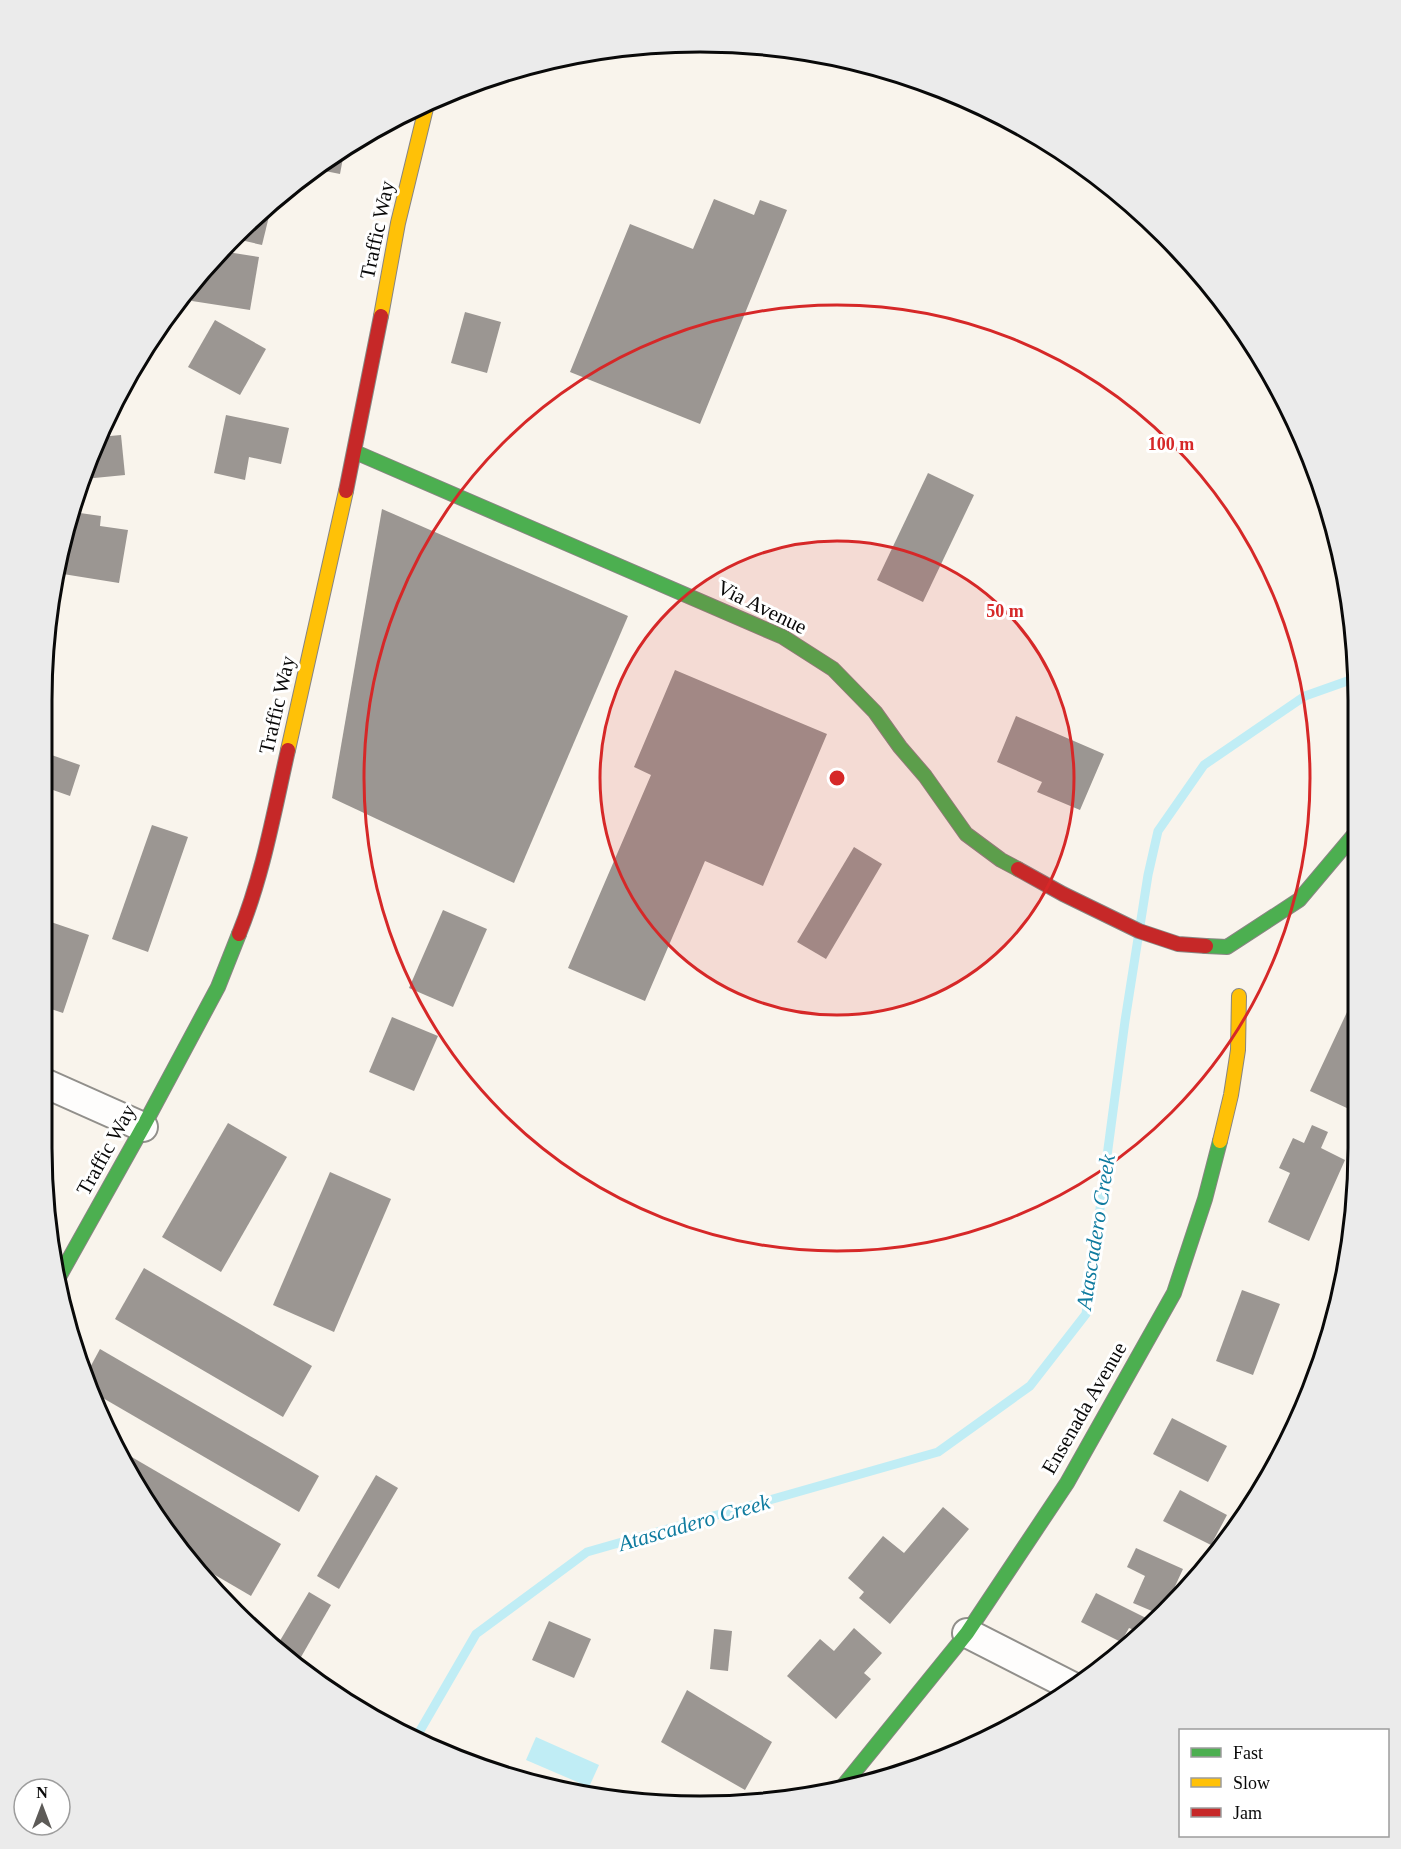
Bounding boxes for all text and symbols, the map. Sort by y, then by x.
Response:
street label: Traffic Way [355,178,399,281]
text: 100 m [1148,434,1194,454]
street label: Via Avenue [713,575,811,639]
text: 50 m [986,601,1024,621]
street label: Traffic Way [254,653,300,756]
centre of rings [827,768,847,788]
street label: Traffic Way [71,1100,141,1200]
water label: Atascadero Creek [1071,1152,1120,1313]
street label: Ensenada Avenue [1037,1338,1131,1478]
water label: Atascadero Creek [613,1489,774,1557]
legend [1179,1729,1389,1837]
text: Fast [1233,1743,1263,1763]
text: Slow [1233,1773,1270,1793]
north arrow [12,1777,72,1837]
text: N [36,1784,48,1801]
text: Jam [1233,1803,1262,1823]

